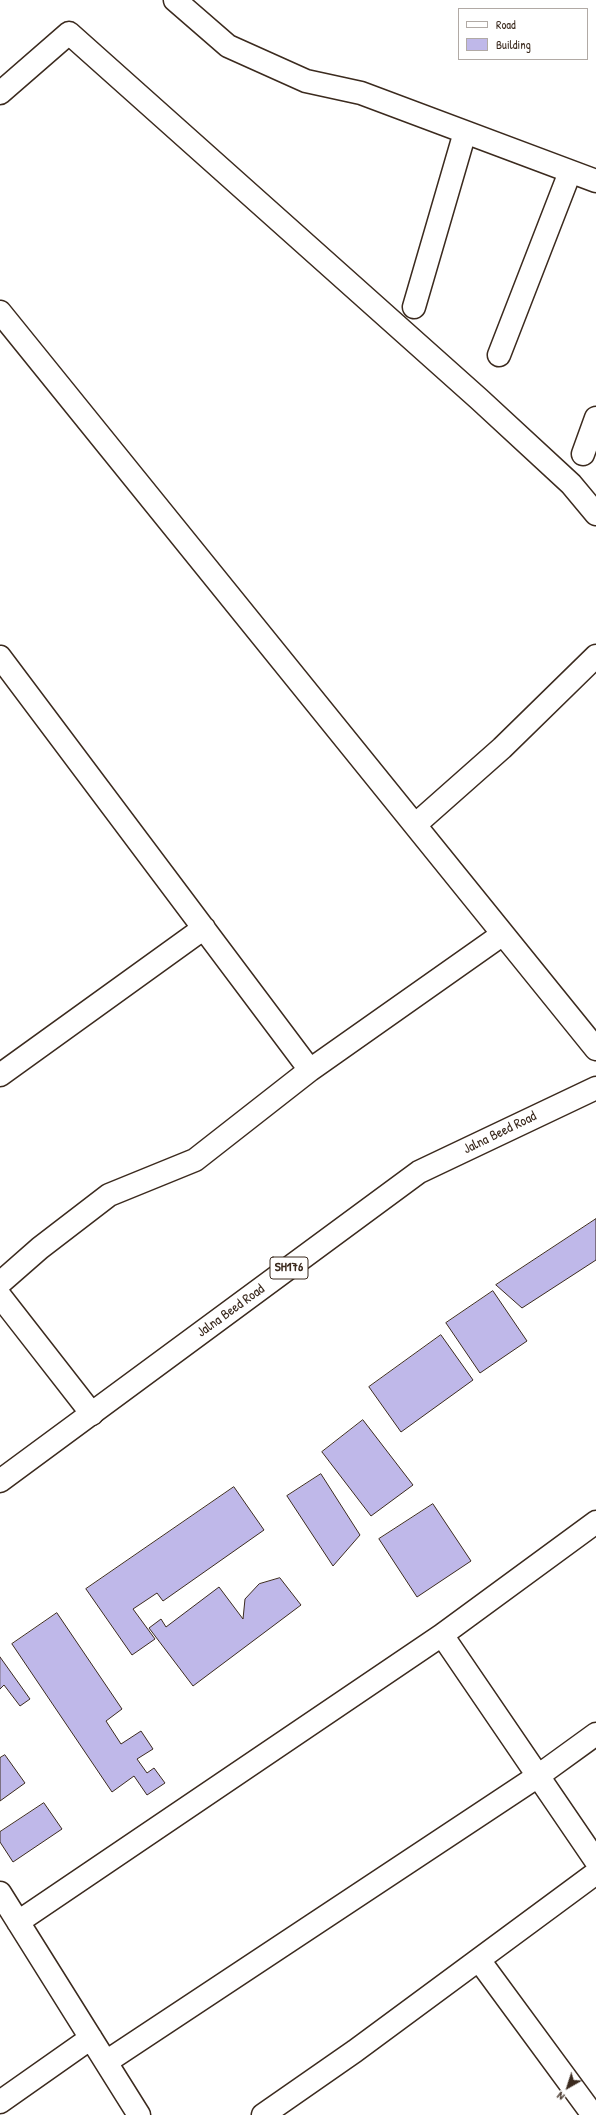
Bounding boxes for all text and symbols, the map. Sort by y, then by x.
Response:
legend [458,8,588,60]
text: Road [496,16,516,33]
text: Building [496,36,531,53]
street label: Jalna Beed Road [461,1108,539,1158]
road number: SH176 [270,1257,308,1279]
street label: Jalna Beed Road [194,1281,268,1341]
north arrow [548,2067,588,2107]
text: N [554,2089,567,2104]

